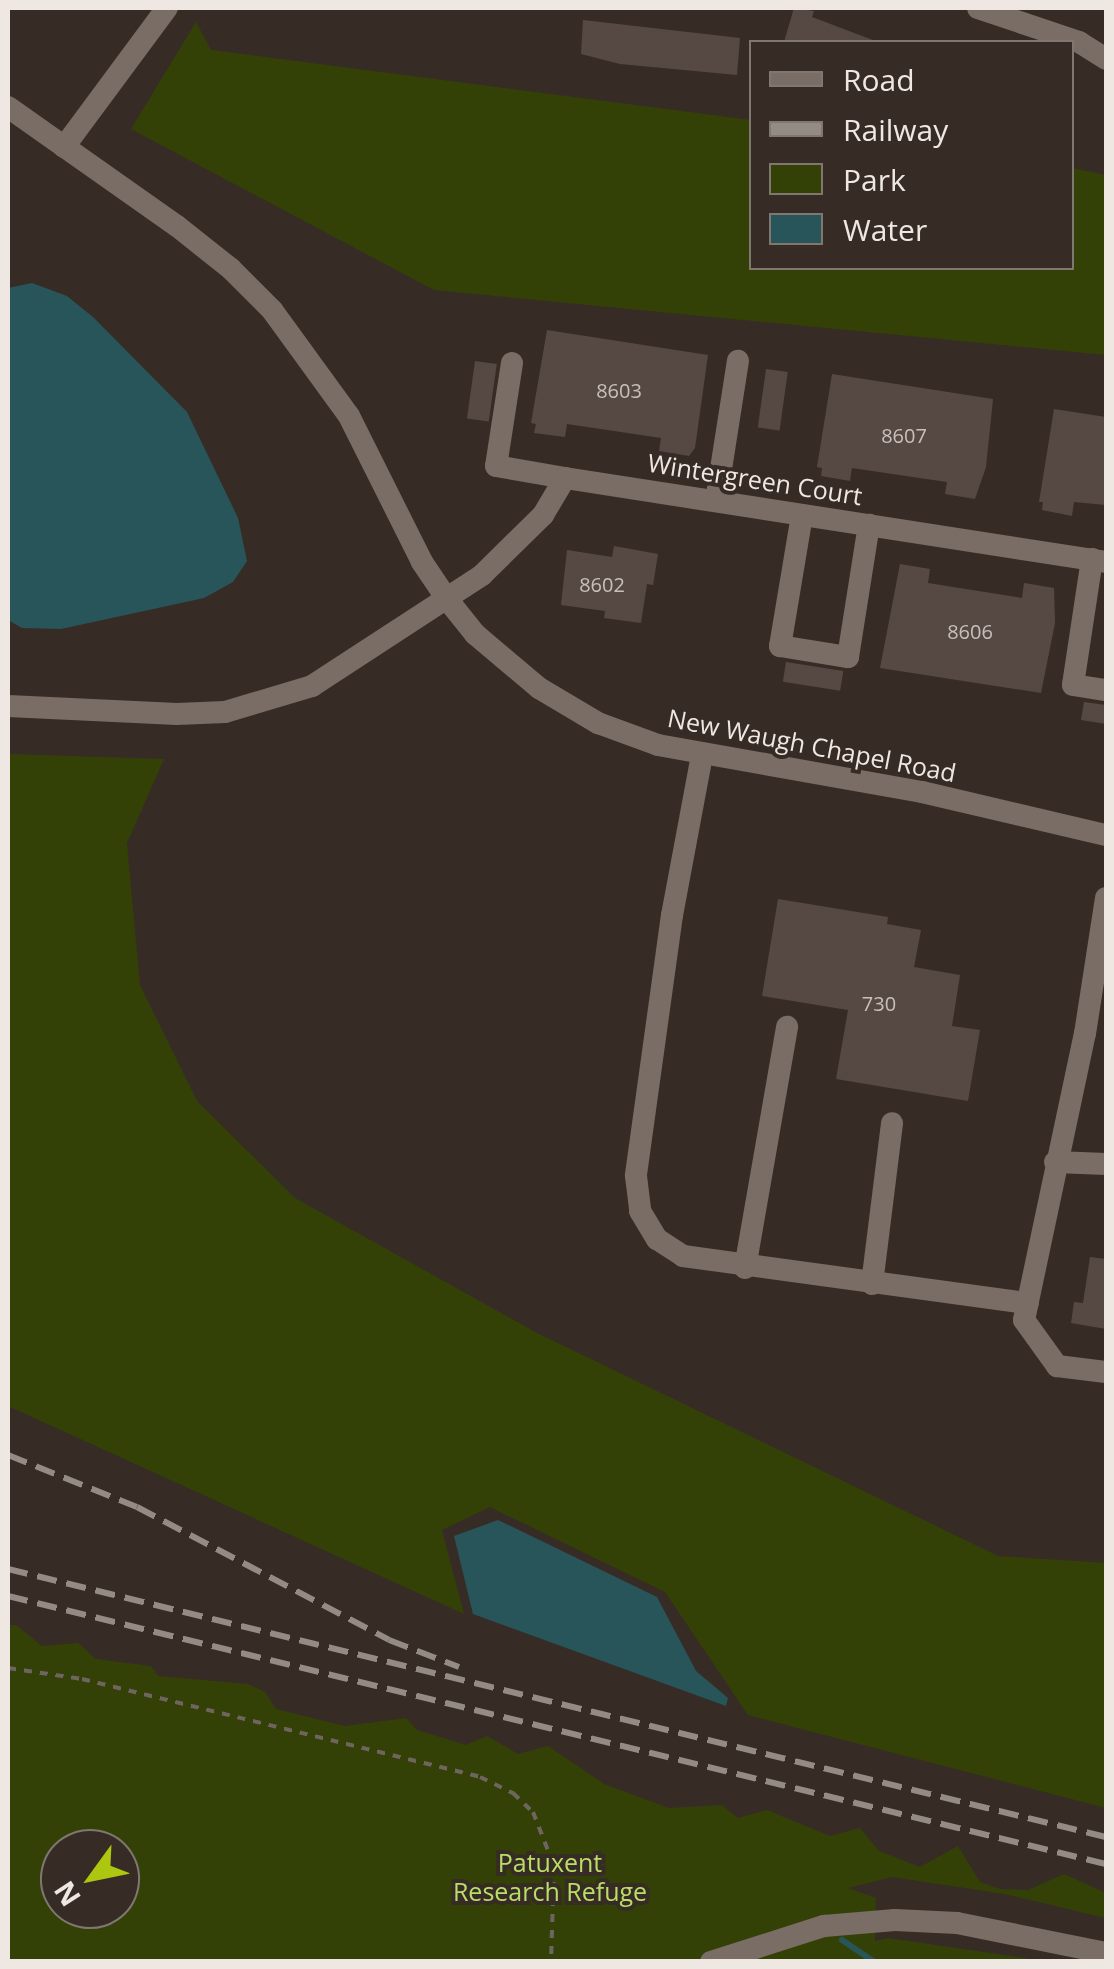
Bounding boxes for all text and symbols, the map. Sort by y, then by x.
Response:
legend [749,40,1074,270]
text: Road [843,59,915,100]
text: Railway [843,109,948,150]
text: Park [843,159,906,200]
text: Water [843,209,927,250]
house number: 8603 [596,378,642,402]
house number: 8607 [881,423,927,447]
street label: Wintergreen Court [646,447,864,511]
house number: 8602 [579,572,625,596]
house number: 8606 [947,619,993,643]
street label: New Waugh Chapel Road [665,702,959,788]
house number: 730 [862,991,896,1015]
north arrow [40,1829,140,1929]
park label: Patuxent Research Refuge [453,1848,647,1907]
text: N [44,1874,89,1914]

